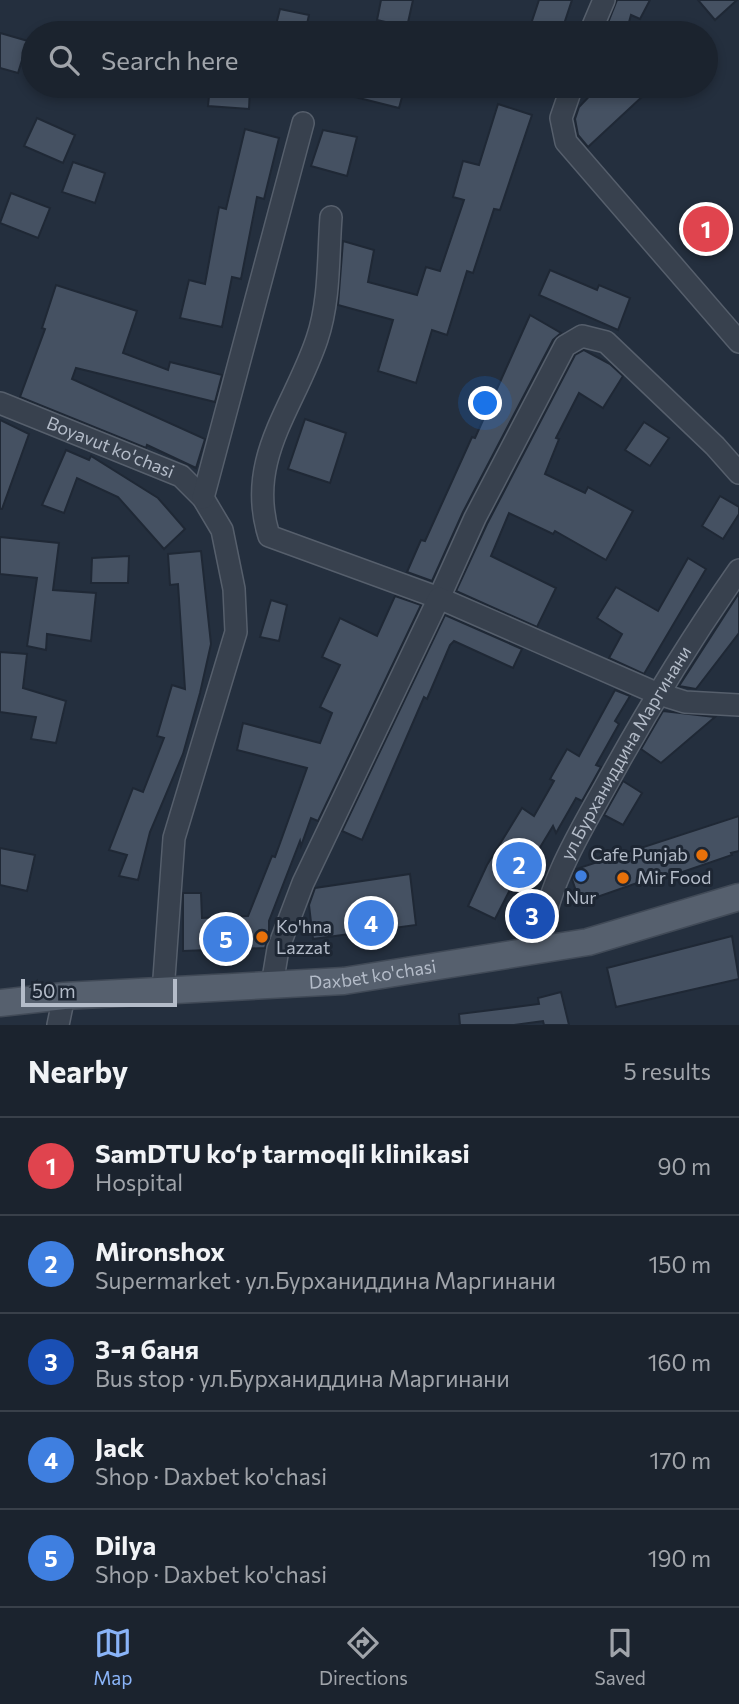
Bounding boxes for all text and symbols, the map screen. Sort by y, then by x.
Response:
search box [21,21,718,98]
icon: search [45,41,83,79]
text: Search here [101,44,239,75]
pin: 1 [683,203,729,255]
your location [468,386,502,420]
street label: Boyavut ko'chasi [44,411,178,482]
street label: ул.Бурханиддина Маргинани [555,641,696,863]
pin: 2 [496,839,542,891]
place label: Cafe Punjab [590,843,688,865]
marker: Cafe Punjab [694,847,710,863]
place label: Mir Food [637,866,711,888]
marker: Nur [573,868,589,884]
marker: Mir Food [615,870,631,886]
place label: Nur [566,886,596,908]
pin: 3 [509,890,555,942]
pin: 4 [348,897,394,949]
pin: 5 [203,913,249,965]
place label: Ko'hna Lazzat [276,915,332,958]
marker: Ko'hna Lazzat [254,929,270,945]
street label: Daxbet ko'chasi [308,954,438,993]
scale bar [21,976,177,1008]
text: 50 m [32,979,76,1002]
text: Nearby [28,1052,128,1089]
text: 5 results [623,1057,711,1085]
text: SamDTU ko‘p tarmoqli klinikasi [95,1137,470,1168]
text: 1 [46,1152,56,1180]
text: 90 m [658,1152,711,1180]
text: Hospital [95,1168,183,1196]
text: Mironshox [95,1235,225,1266]
text: 2 [44,1250,58,1278]
text: 150 m [648,1250,711,1278]
text: Supermarket · ул.Бурханиддина Маргинани [95,1266,556,1294]
text: 3-я баня [95,1333,199,1364]
text: 3 [44,1348,58,1376]
text: 160 m [648,1348,711,1376]
text: Bus stop · ул.Бурханиддина Маргинани [95,1364,510,1392]
text: Jack [95,1431,145,1462]
text: 4 [44,1446,58,1474]
text: 170 m [650,1446,711,1474]
text: Shop · Daxbet ko'chasi [95,1462,327,1490]
text: Dilya [95,1529,156,1560]
text: 5 [44,1544,58,1572]
text: 190 m [648,1544,711,1572]
text: Shop · Daxbet ko'chasi [95,1560,327,1588]
tab: Map [93,1624,132,1689]
tab: Directions [319,1624,408,1689]
tab: Saved [594,1624,646,1689]

